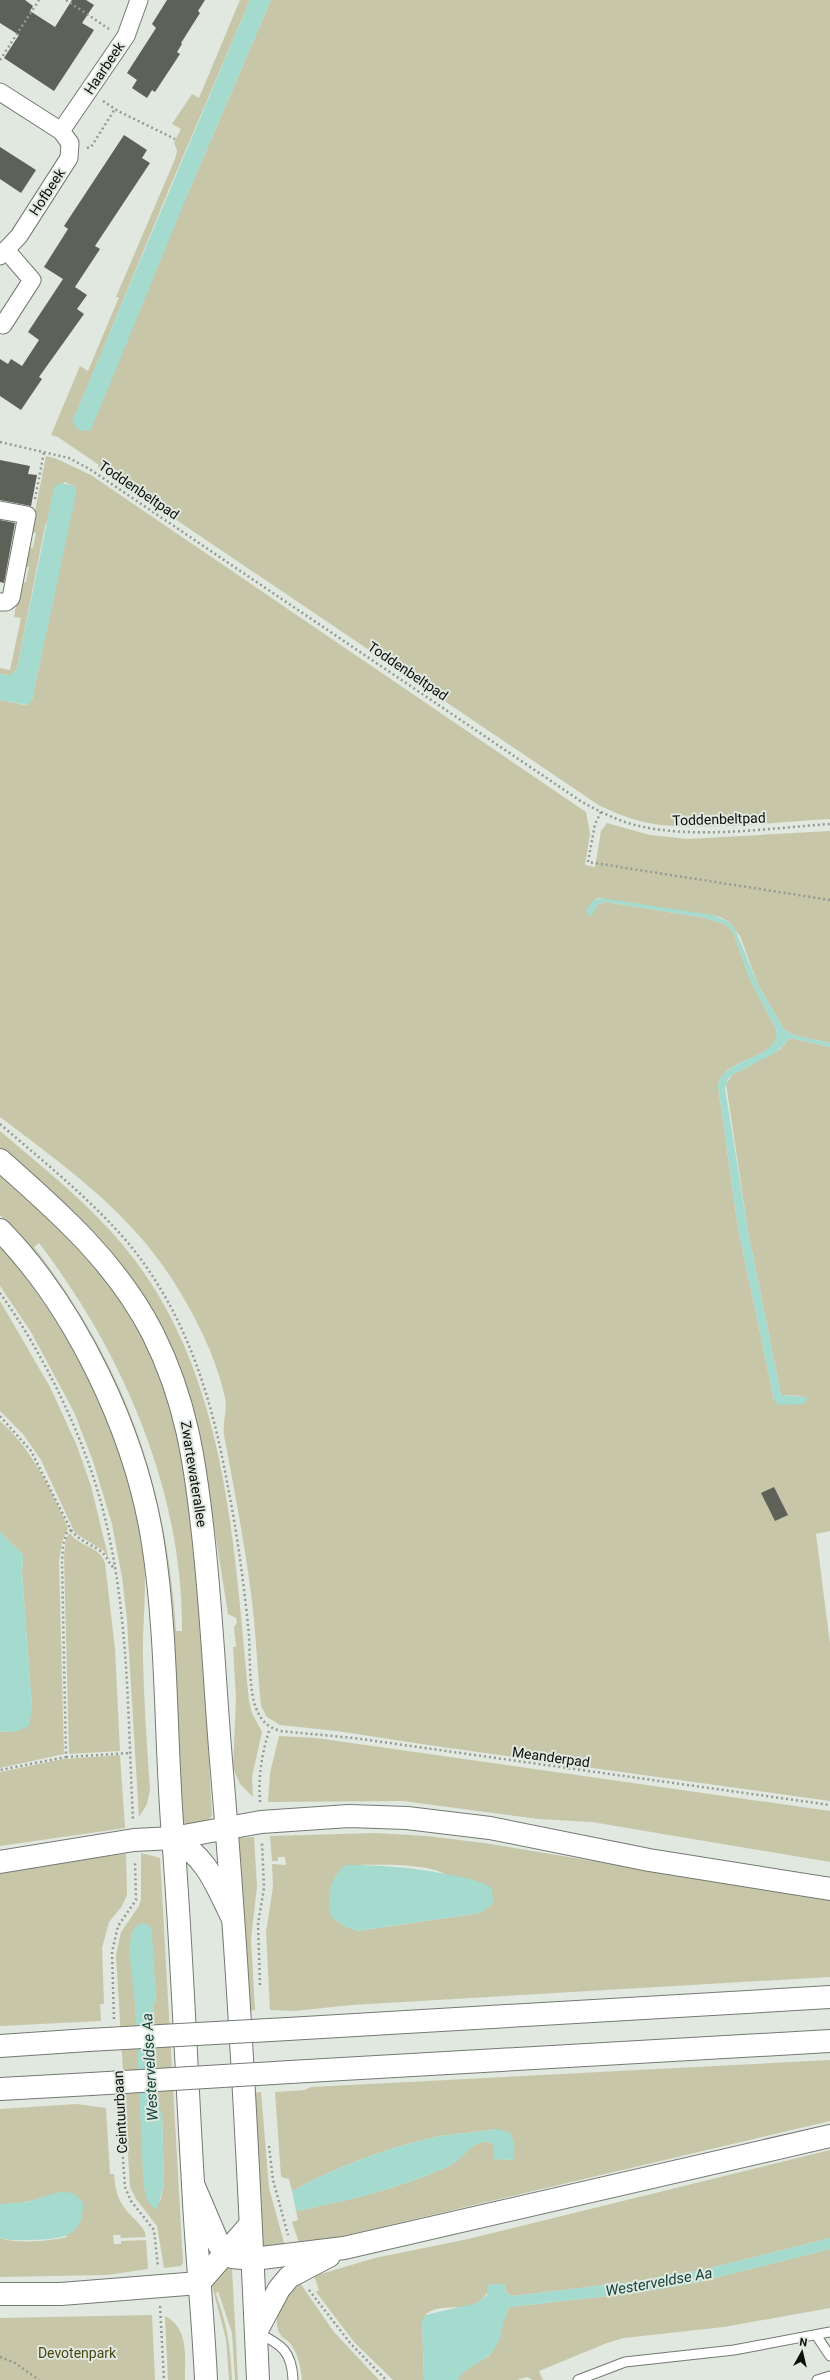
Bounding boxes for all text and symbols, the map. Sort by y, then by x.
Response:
street label: Haarbeek [81,38,128,97]
street label: Hofbeek [26,165,69,218]
street label: Toddenbeltpad [96,457,182,523]
street label: Toddenbeltpad [365,638,451,704]
street label: Toddenbeltpad [672,809,766,829]
street label: Zwartewaterallee [178,1420,210,1528]
street label: Meanderpad [511,1744,591,1770]
water label: Westerveldse Aa [138,2012,162,2121]
street label: Ceintuurbaan [110,2070,130,2154]
water label: Westerveldse Aa [604,2264,714,2300]
north arrow [782,2332,822,2372]
text: N [799,2336,808,2350]
park label: Devotenpark [38,2345,117,2361]

